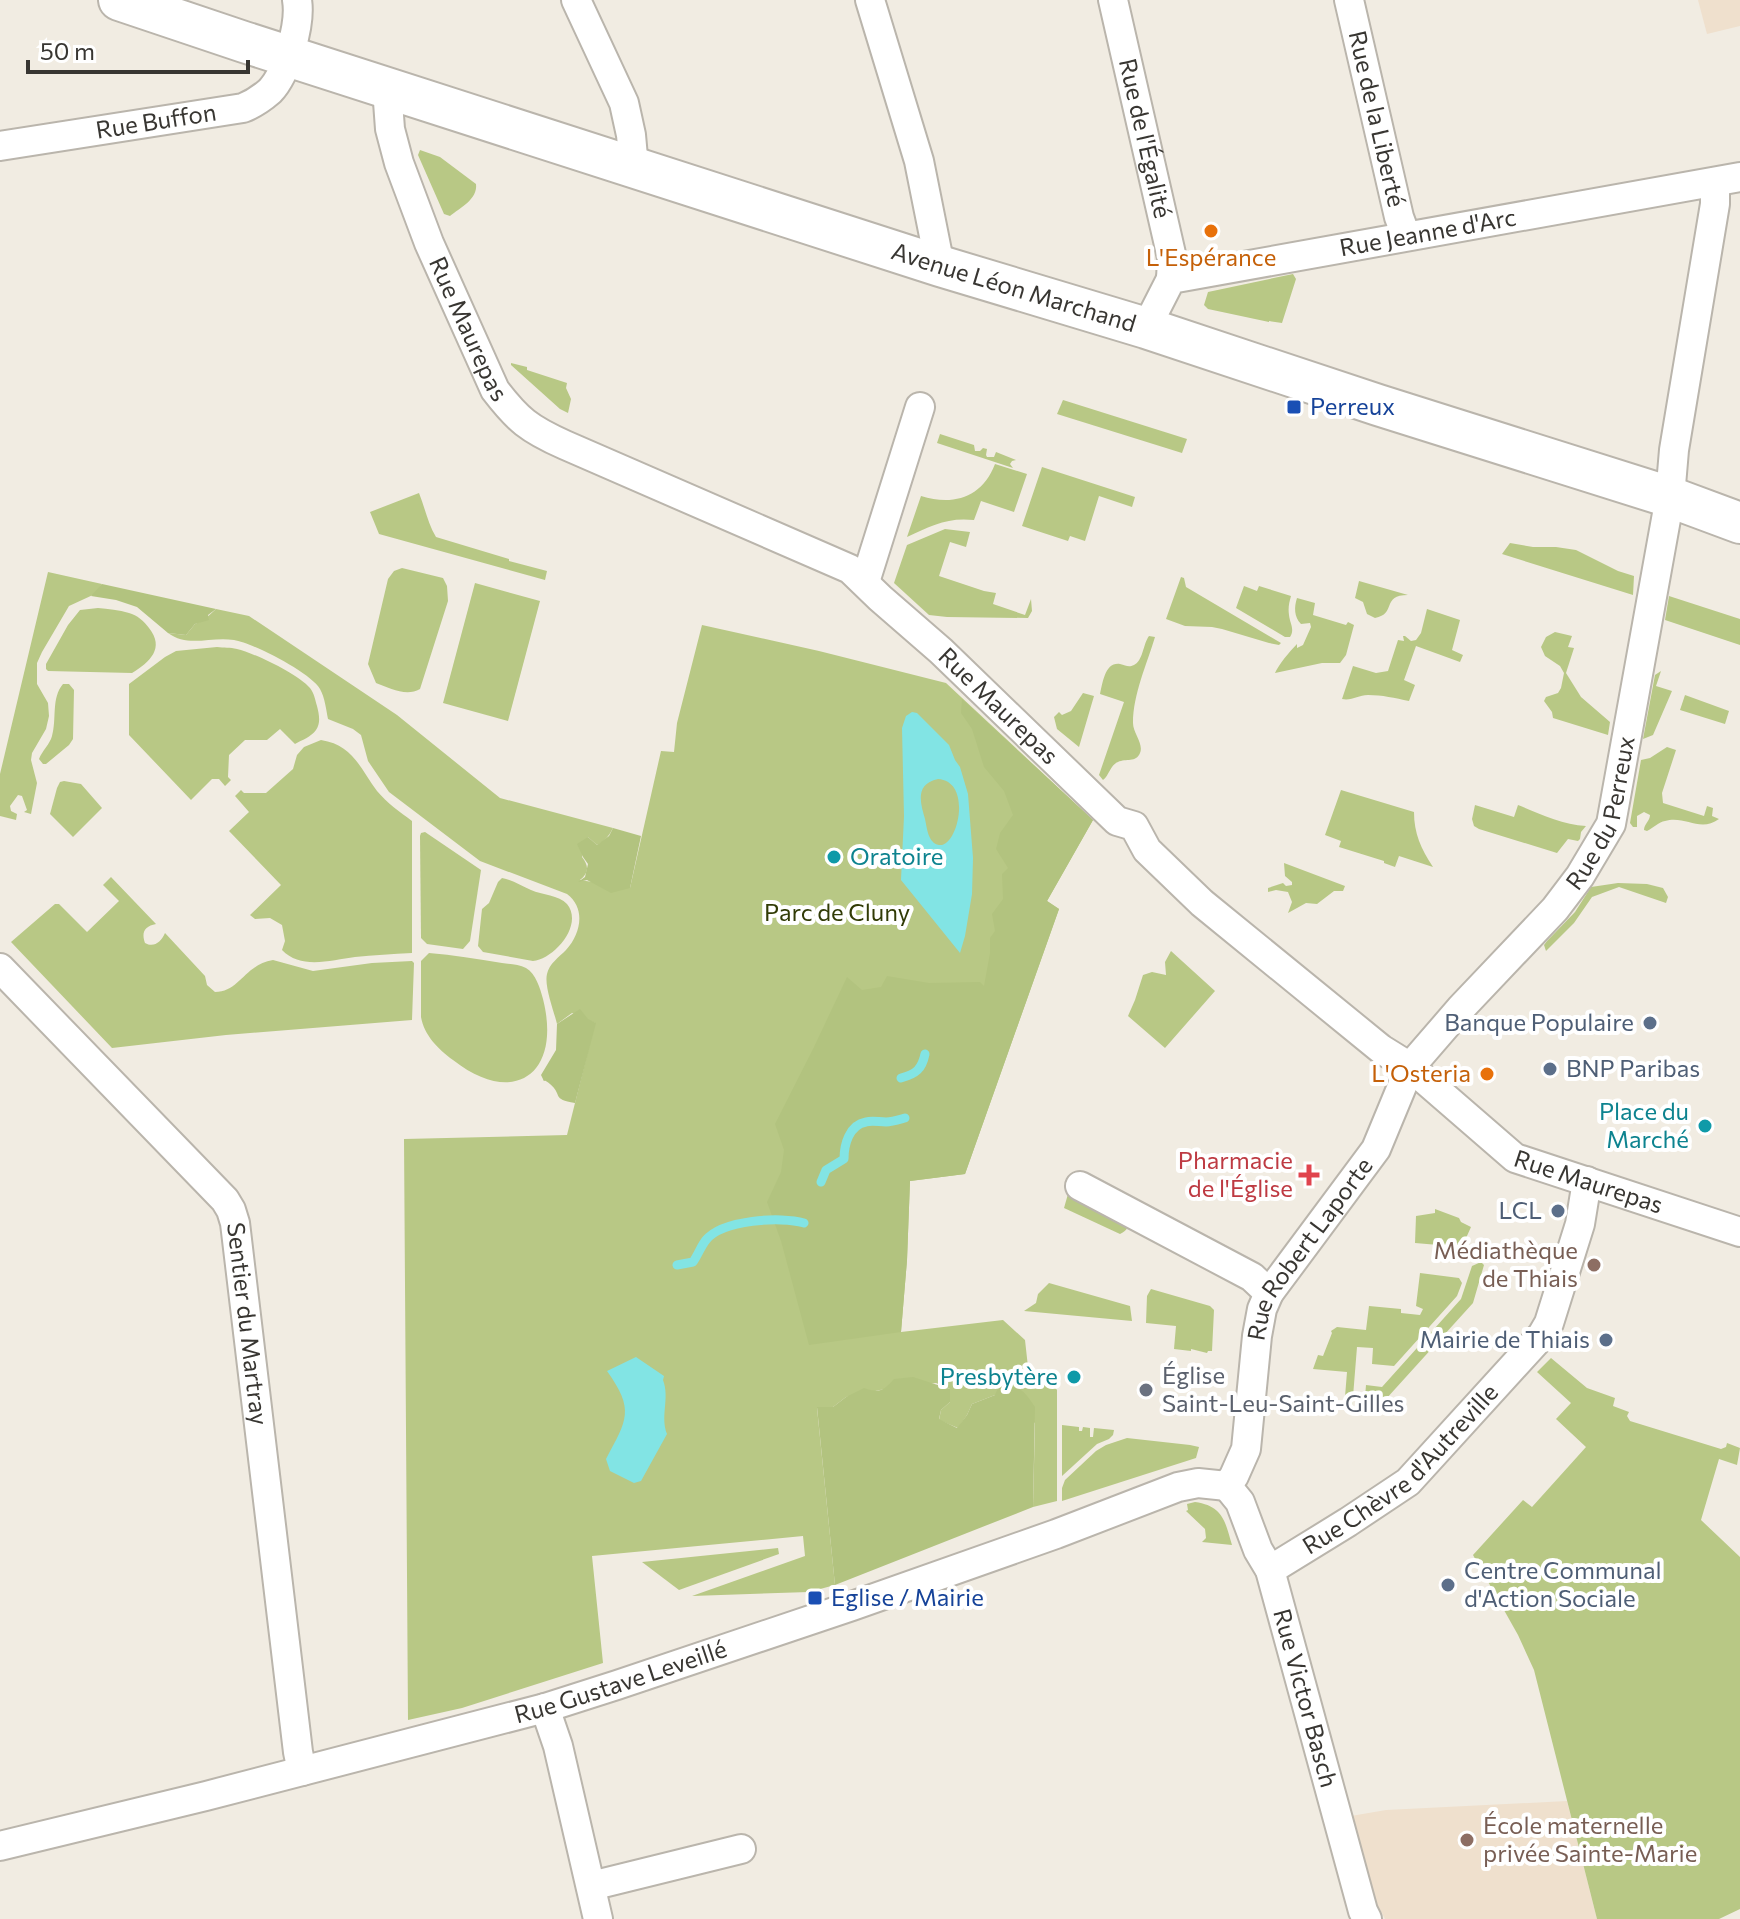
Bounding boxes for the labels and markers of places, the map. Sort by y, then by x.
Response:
marker: L'Espérance [1202,222,1220,240]
place label: L'Espérance [1146,242,1276,271]
place label: Perreux [1310,391,1395,420]
marker: Perreux [1285,398,1303,416]
place label: Oratoire [850,841,944,870]
marker: Oratoire [825,848,843,866]
place label: Banque Populaire [1444,1007,1634,1036]
marker: Banque Populaire [1641,1014,1659,1032]
place label: BNP Paribas [1566,1053,1700,1082]
place label: L'Osteria [1371,1058,1471,1087]
marker: BNP Paribas [1541,1060,1559,1078]
marker: L'Osteria [1478,1065,1496,1083]
place label: Place du Marché [1599,1096,1689,1153]
marker: Place du Marché [1696,1117,1714,1135]
place label: Pharmacie de l'Église [1178,1145,1293,1202]
marker: Pharmacie de l'Église [1300,1166,1318,1184]
place label: LCL [1499,1195,1542,1224]
marker: LCL [1549,1202,1567,1220]
place label: Médiathèque de Thiais [1434,1235,1578,1292]
marker: Médiathèque de Thiais [1585,1256,1603,1274]
place label: Mairie de Thiais [1419,1324,1590,1353]
marker: Mairie de Thiais [1597,1331,1615,1349]
place label: Église Saint-Leu-Saint-Gilles [1162,1360,1405,1417]
place label: Presbytère [940,1361,1058,1390]
marker: Presbytère [1065,1368,1083,1386]
marker: Église Saint-Leu-Saint-Gilles [1137,1381,1155,1399]
place label: Centre Communal d'Action Sociale [1464,1555,1662,1612]
marker: Centre Communal d'Action Sociale [1439,1576,1457,1594]
place label: Eglise / Mairie [831,1582,984,1611]
marker: Eglise / Mairie [806,1589,824,1607]
place label: École maternelle privée Sainte-Marie [1483,1810,1697,1867]
marker: École maternelle privée Sainte-Marie [1458,1831,1476,1849]

